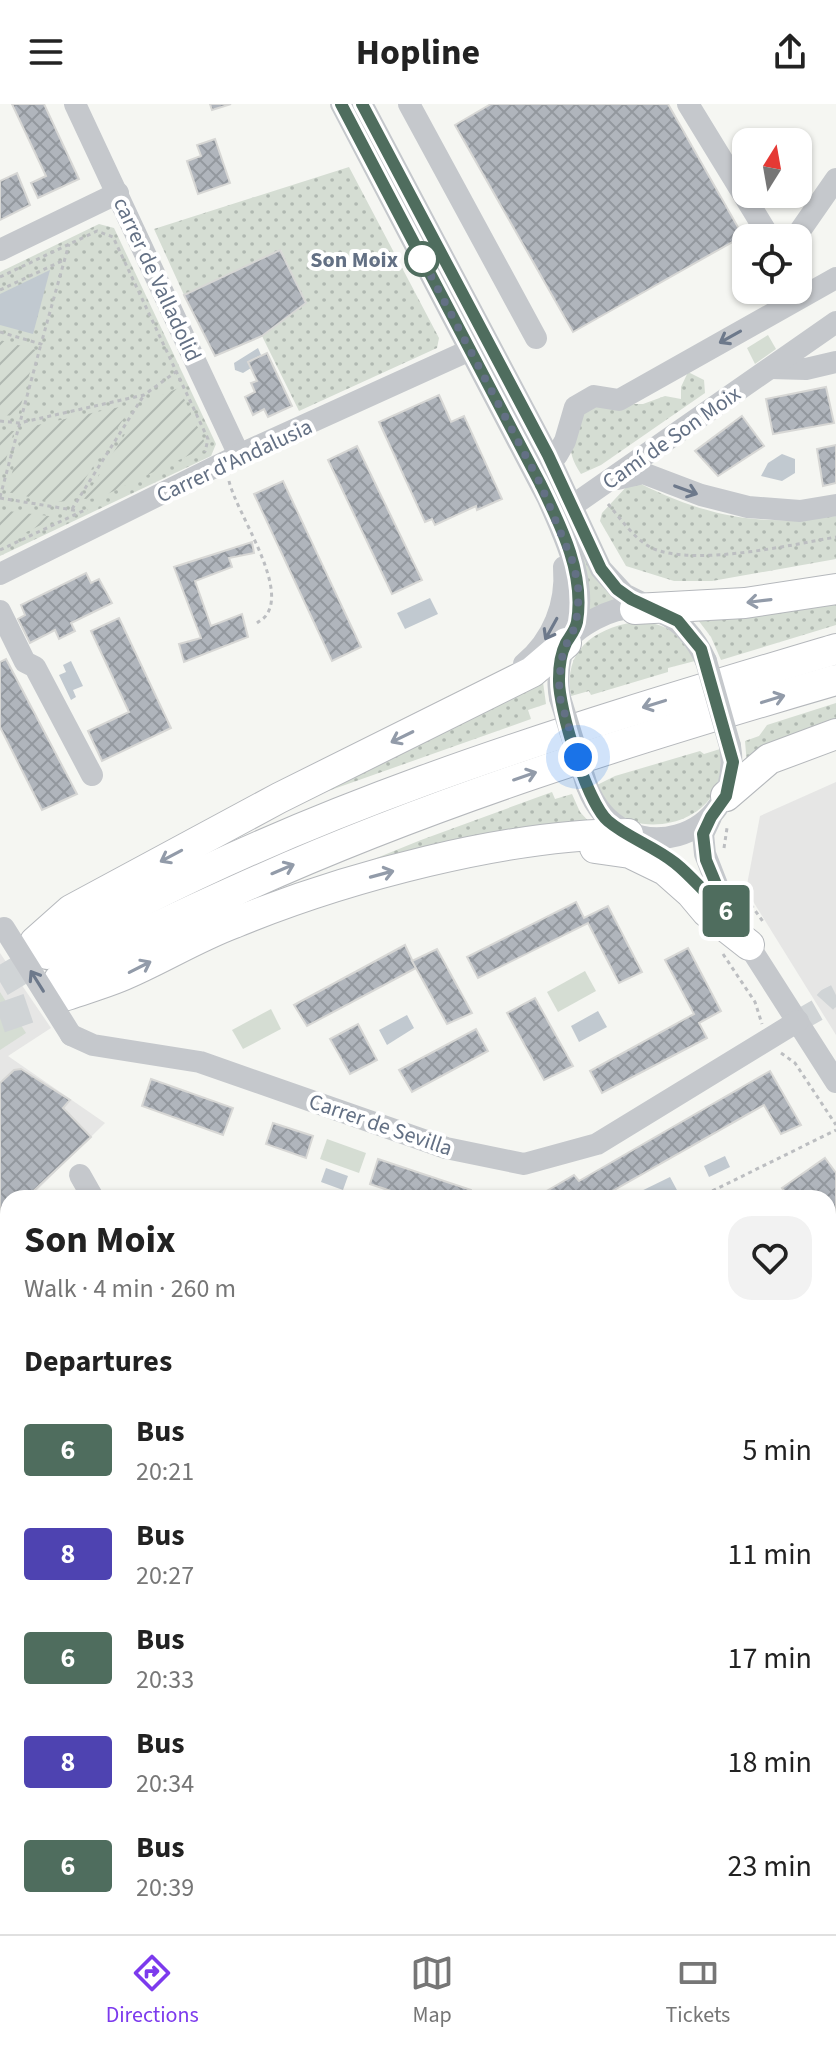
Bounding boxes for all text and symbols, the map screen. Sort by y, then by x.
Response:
text: Hopline [356,27,480,78]
icon: menu [24,30,68,74]
icon: share [768,30,812,74]
north arrow [732,128,812,208]
map controls [732,128,812,304]
street label: carrer de Valladolid [105,192,209,367]
button: locate [732,224,812,304]
marker: Son Moix [405,242,439,276]
place label: Son Moix [310,244,398,276]
one-way arrow [719,330,743,345]
street label: Camí de Son Moix [596,378,747,498]
street label: Carrer d'Andalusia [151,411,318,511]
one-way arrow [673,484,698,498]
one-way arrow [747,594,772,609]
one-way arrow [543,617,559,640]
one-way arrow [760,691,786,706]
one-way arrow [642,698,667,712]
one-way arrow [391,729,415,745]
your location [558,737,598,777]
one-way arrow [513,768,538,783]
one-way arrow [160,848,183,864]
one-way arrow [270,861,294,876]
one-way arrow [369,866,395,881]
line badge: 6 [700,885,752,937]
text: 6 [719,891,733,931]
one-way arrow [127,958,151,974]
one-way arrow [29,971,46,993]
street label: Carrer de Sevilla [305,1085,457,1164]
text: Son Moix [24,1213,176,1267]
button: heart [728,1216,812,1300]
text: Walk · 4 min · 260 m [24,1270,236,1307]
text: Departures [24,1340,172,1383]
text: Bus [136,1410,184,1453]
text: 5 min [742,1429,812,1472]
text: 6 [61,1430,75,1470]
text: 20:21 [136,1453,194,1490]
text: Bus [136,1514,184,1557]
text: 11 min [728,1533,812,1576]
text: 8 [61,1534,75,1574]
text: 20:27 [136,1557,194,1594]
text: Bus [136,1618,184,1661]
text: 17 min [728,1637,812,1680]
text: 6 [61,1638,75,1678]
text: 20:33 [136,1661,194,1698]
text: Bus [136,1722,184,1765]
text: 18 min [728,1741,812,1784]
text: 8 [61,1742,75,1782]
text: 20:34 [136,1765,194,1802]
text: Bus [136,1826,184,1869]
text: 23 min [728,1845,812,1888]
text: 6 [61,1846,75,1886]
text: 20:39 [136,1869,194,1906]
tab: Directions [106,1951,199,2031]
tab: Map [410,1951,454,2031]
tab: Tickets [665,1951,730,2031]

